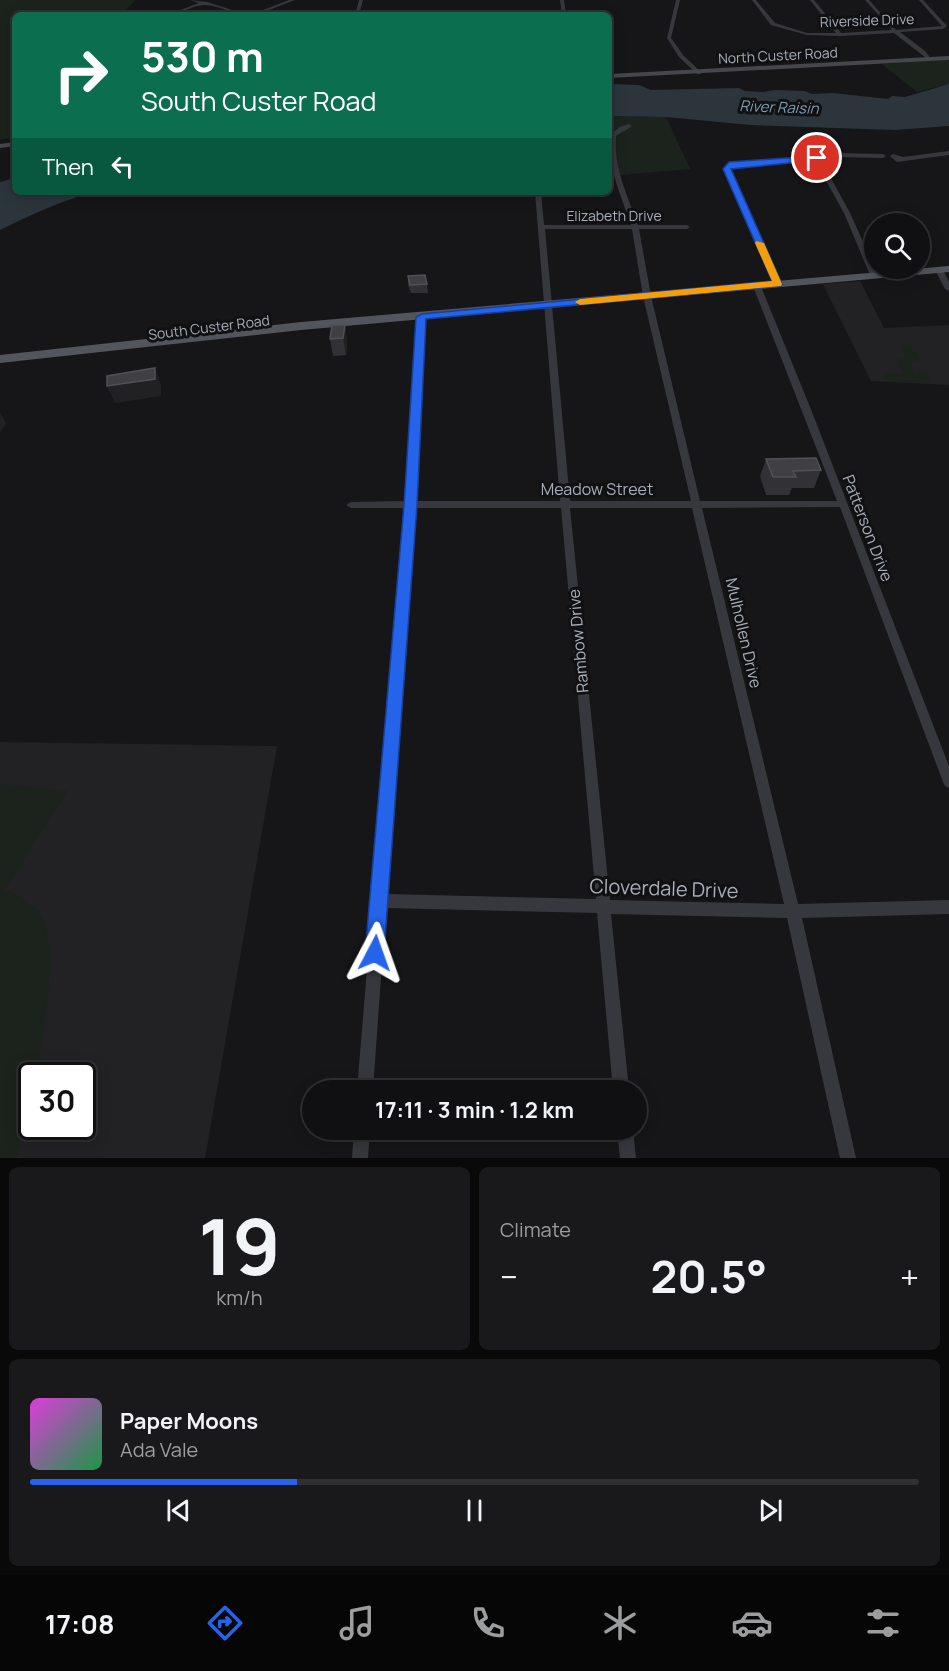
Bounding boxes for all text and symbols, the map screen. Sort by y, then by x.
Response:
street label: Riverside Drive [819,9,915,31]
text: 530 m [141,27,264,85]
icon: right [42,36,120,114]
street label: North Custer Road [718,42,838,68]
text: South Custer Road [141,82,377,119]
water label: River Raisin [739,95,820,119]
pin [791,132,842,183]
icon: arrive [800,141,833,174]
icon: left [106,150,139,183]
text: Then [42,152,94,182]
street label: Elizabeth Drive [566,206,662,225]
map controls [864,213,930,279]
button: search [864,213,930,279]
street label: South Custer Road [147,310,271,344]
street label: Patterson Drive [838,471,898,585]
street label: Meadow Street [541,478,653,500]
street label: Mulhollen Drive [721,576,767,690]
street label: Rambow Drive [563,588,593,694]
street label: Cloverdale Drive [589,872,739,904]
position arrow [343,921,407,985]
speed limit sign: 30 [18,1062,96,1140]
text: 17:11 · 3 min · 1.2 km [375,1095,574,1125]
text: 19 [198,1192,281,1298]
text: Climate [500,1216,571,1243]
text: 20.5° [651,1245,767,1307]
text: − [500,1254,518,1299]
text: + [900,1254,919,1299]
text: km/h [216,1284,263,1311]
text: Paper Moons [120,1406,258,1436]
text: Ada Vale [120,1436,198,1463]
icon: previous [162,1494,195,1527]
icon: pause [458,1494,491,1527]
icon: next [754,1494,787,1527]
icon: directions [204,1602,246,1644]
icon: music [336,1602,378,1644]
icon: phone [467,1602,509,1644]
icon: climate [599,1602,641,1644]
icon: car [731,1602,773,1644]
icon: filters [862,1602,904,1644]
text: 17:08 [45,1605,115,1642]

